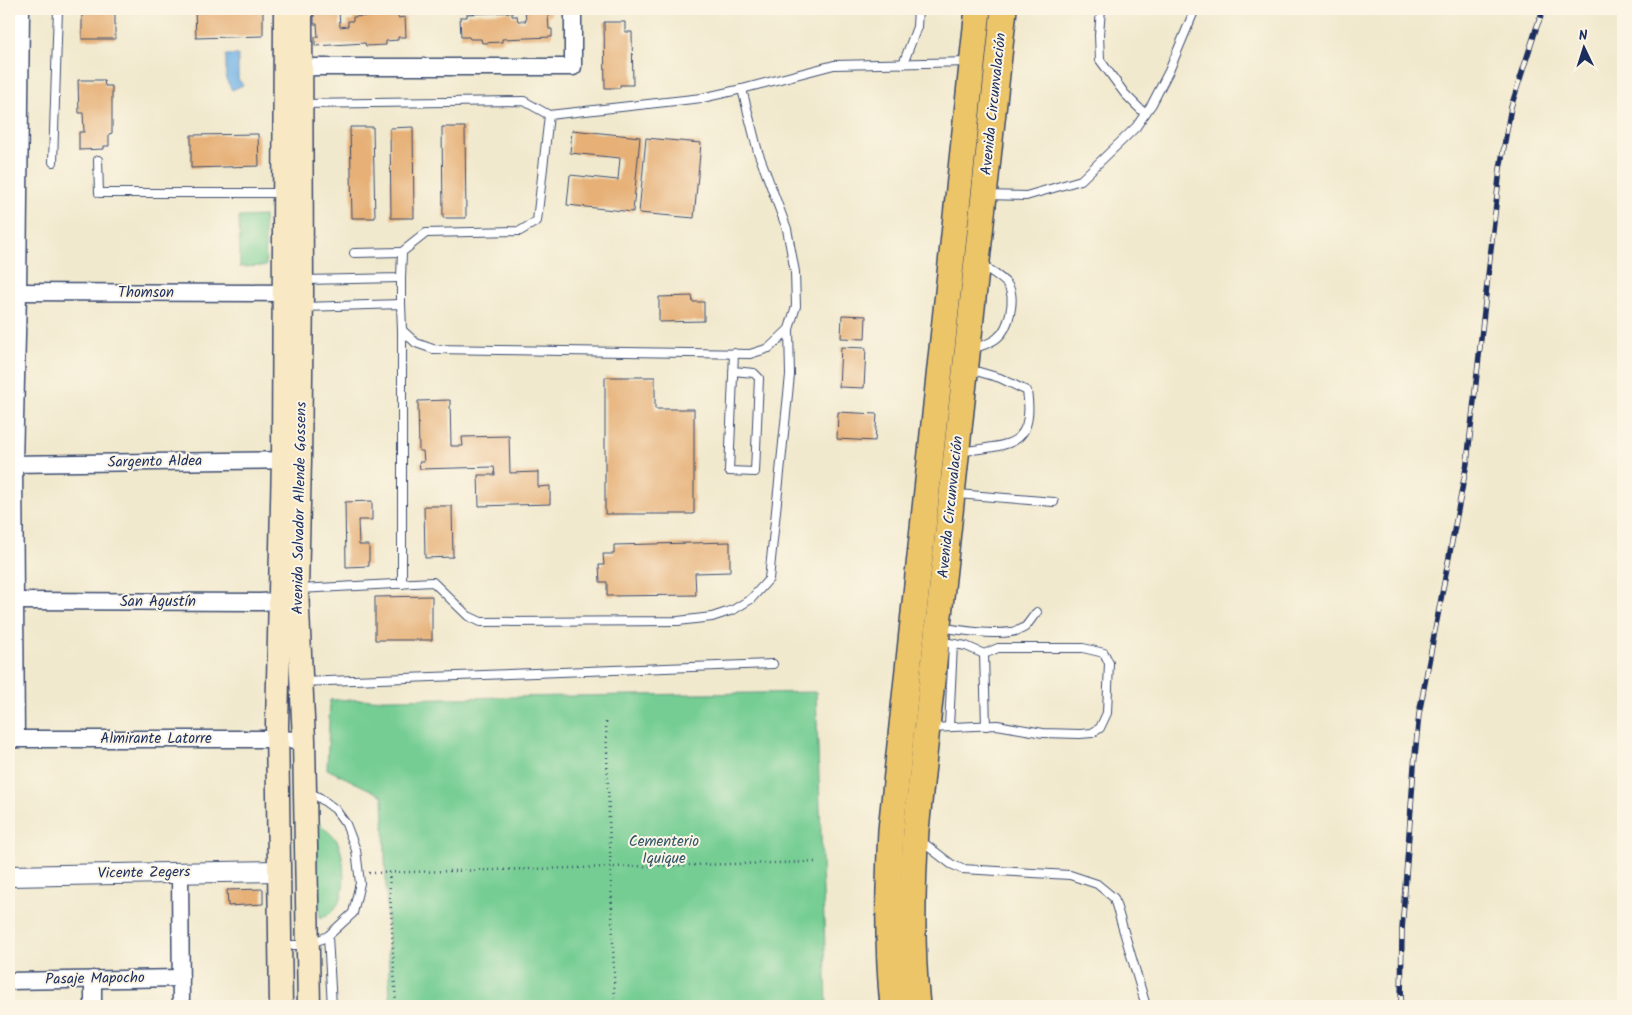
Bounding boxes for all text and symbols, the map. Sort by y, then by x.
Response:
north arrow [1560,22,1610,72]
text: N [1578,25,1588,47]
street label: Avenida Circunvalación [975,32,1013,176]
street label: Thomson [118,281,174,305]
street label: Avenida Salvador Allende Gossens [286,401,314,615]
street label: Avenida Circunvalación [932,435,970,579]
street label: Sargento Aldea [108,449,202,475]
street label: San Agustín [120,590,196,614]
street label: Almirante Latorre [100,727,212,751]
park label: Cementerio Iquique [629,830,699,871]
street label: Vicente Zegers [97,860,191,886]
street label: Pasaje Mapocho [45,966,145,992]

